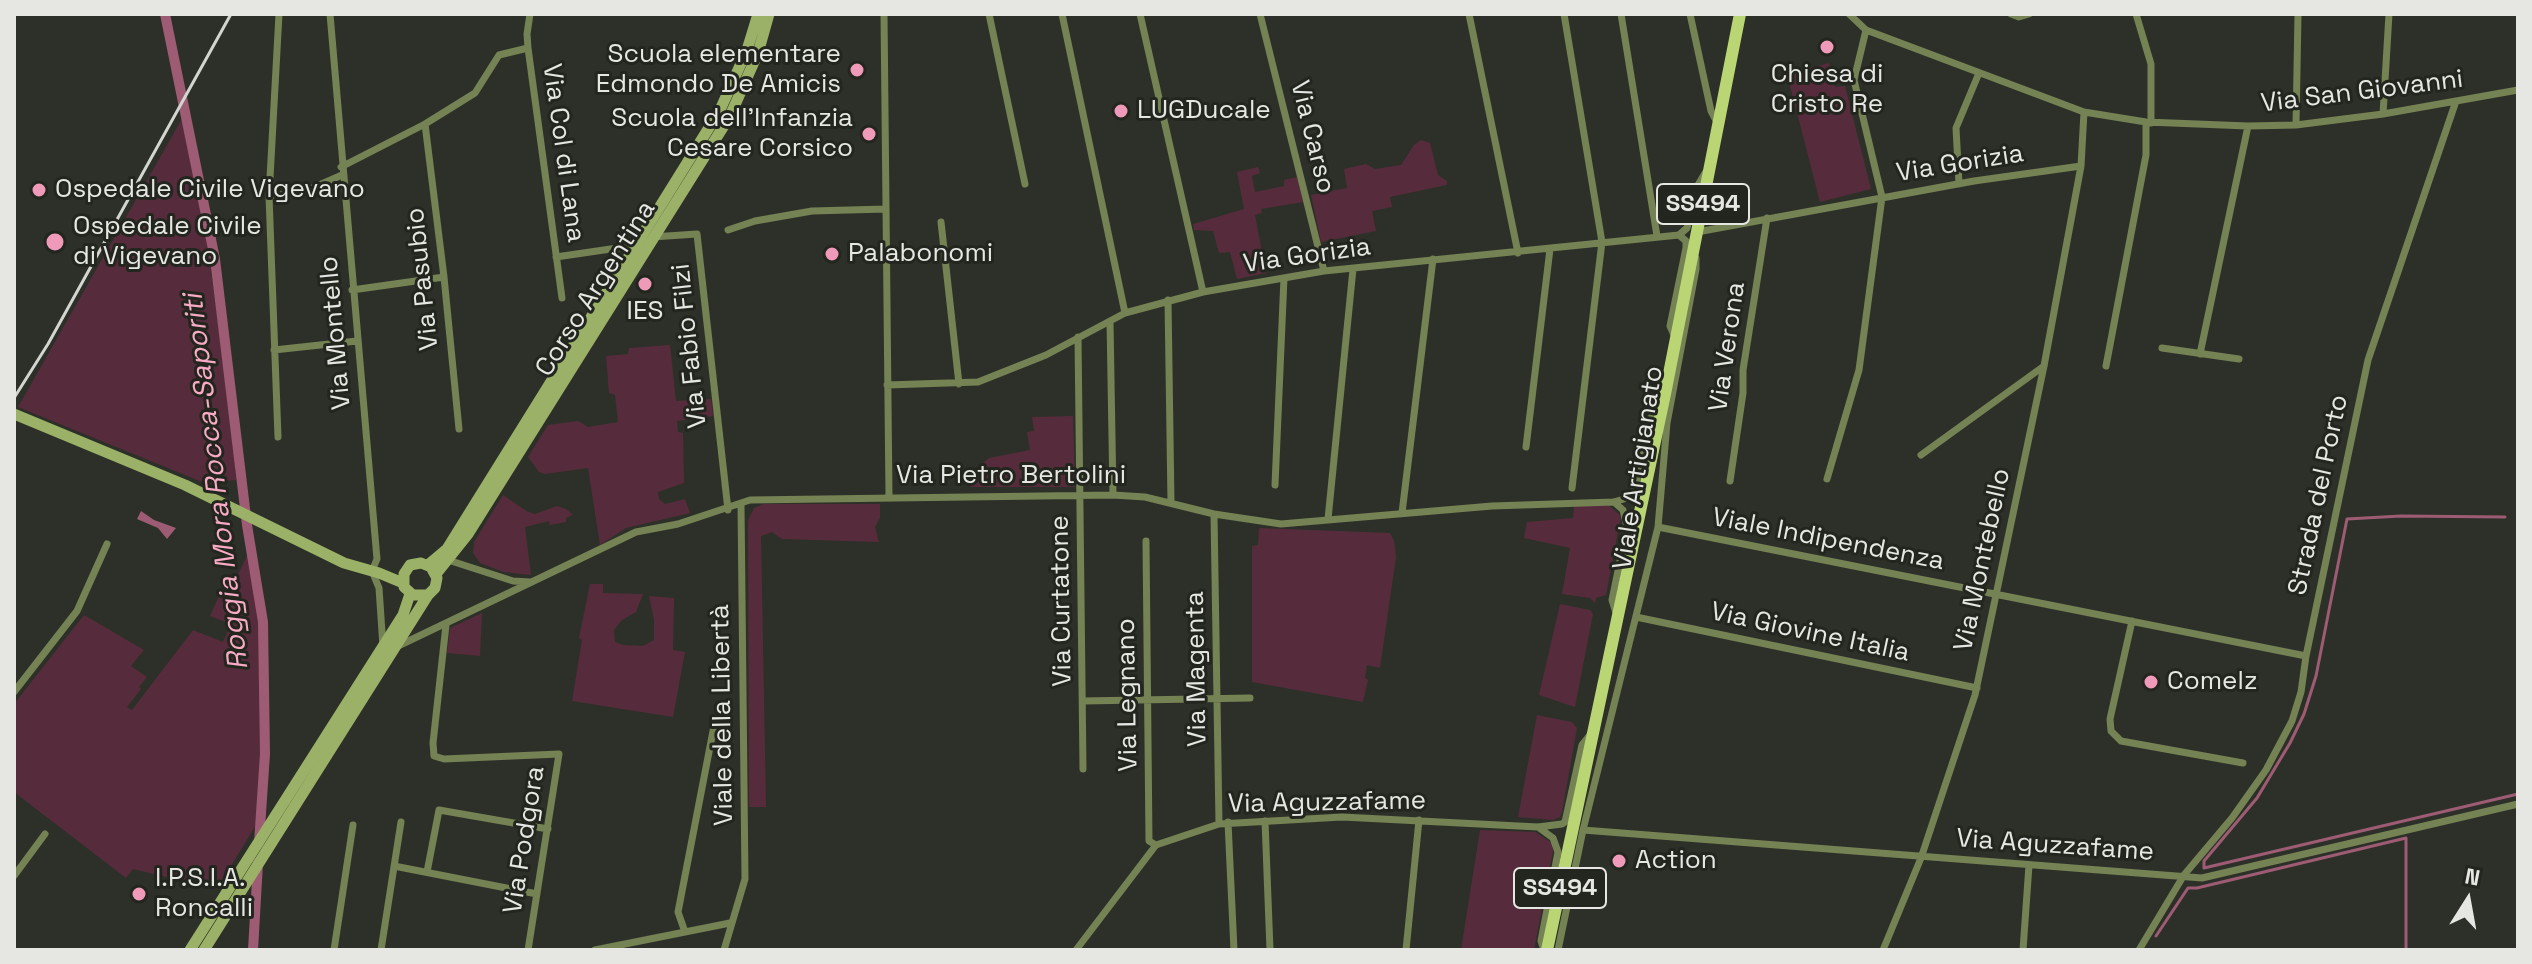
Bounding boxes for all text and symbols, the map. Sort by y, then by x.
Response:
marker: Chiesa di Cristo Re [1818,38,1836,56]
place label: Scuola elementare Edmondo De Amicis [596,39,841,100]
place label: Chiesa di Cristo Re [1771,59,1883,120]
marker: Scuola elementare Edmondo De Amicis [848,61,866,79]
street label: Via Col di Lana [535,62,591,244]
street label: Via San Giovanni [2259,64,2465,120]
street label: Via Carso [1283,77,1341,197]
place label: LUGDucale [1137,95,1271,127]
marker: LUGDucale [1112,102,1130,120]
place label: Scuola dell'Infanzia Cesare Corsico [611,103,853,164]
marker: Scuola dell'Infanzia Cesare Corsico [860,125,878,143]
street label: Via Gorizia [1894,139,2026,189]
place label: Ospedale Civile Vigevano [55,174,365,206]
marker: Ospedale Civile Vigevano [30,181,48,199]
road number: SS494 [1657,184,1749,224]
street label: Corso Argentina [529,195,663,383]
street label: Via Pasubio [400,206,446,352]
place label: Ospedale Civile di Vigevano [73,211,262,272]
marker: Ospedale Civile di Vigevano [44,231,66,253]
street label: Via Gorizia [1241,232,1373,280]
place label: Palabonomi [848,238,993,270]
marker: Palabonomi [823,245,841,263]
street label: Via Montello [314,255,358,411]
street label: Via Fabio Filzi [666,262,714,430]
marker: IES [636,275,654,293]
street label: Via Verona [1703,280,1753,414]
water label: Roggia Mora Rocca-Saporiti [177,292,257,672]
place label: IES [627,296,663,328]
street label: Viale Artigianato [1607,364,1671,572]
street label: Strada del Porto [2283,392,2355,598]
street label: Via Pietro Bertolini [896,460,1126,492]
street label: Via Montebello [1948,466,2018,654]
street label: Viale Indipendenza [1709,502,1947,578]
street label: Via Curtatone [1045,515,1079,687]
street label: Via Magenta [1180,591,1214,747]
street label: Via Giovine Italia [1708,597,1912,669]
street label: Viale della Libertà [705,604,741,826]
street label: Via Legnano [1111,618,1145,772]
place label: Comelz [2167,666,2257,698]
marker: Comelz [2142,673,2160,691]
street label: Via Podgora [498,764,552,916]
street label: Via Aguzzafame [1228,786,1426,820]
street label: Via Aguzzafame [1955,824,2155,868]
place label: Action [1635,845,1717,877]
marker: Action [1610,852,1628,870]
north arrow [2428,860,2508,940]
text: N [2463,861,2482,892]
place label: I.P.S.I.A. Roncalli [155,863,253,924]
road number: SS494 [1514,868,1606,908]
marker: I.P.S.I.A. Roncalli [130,885,148,903]

